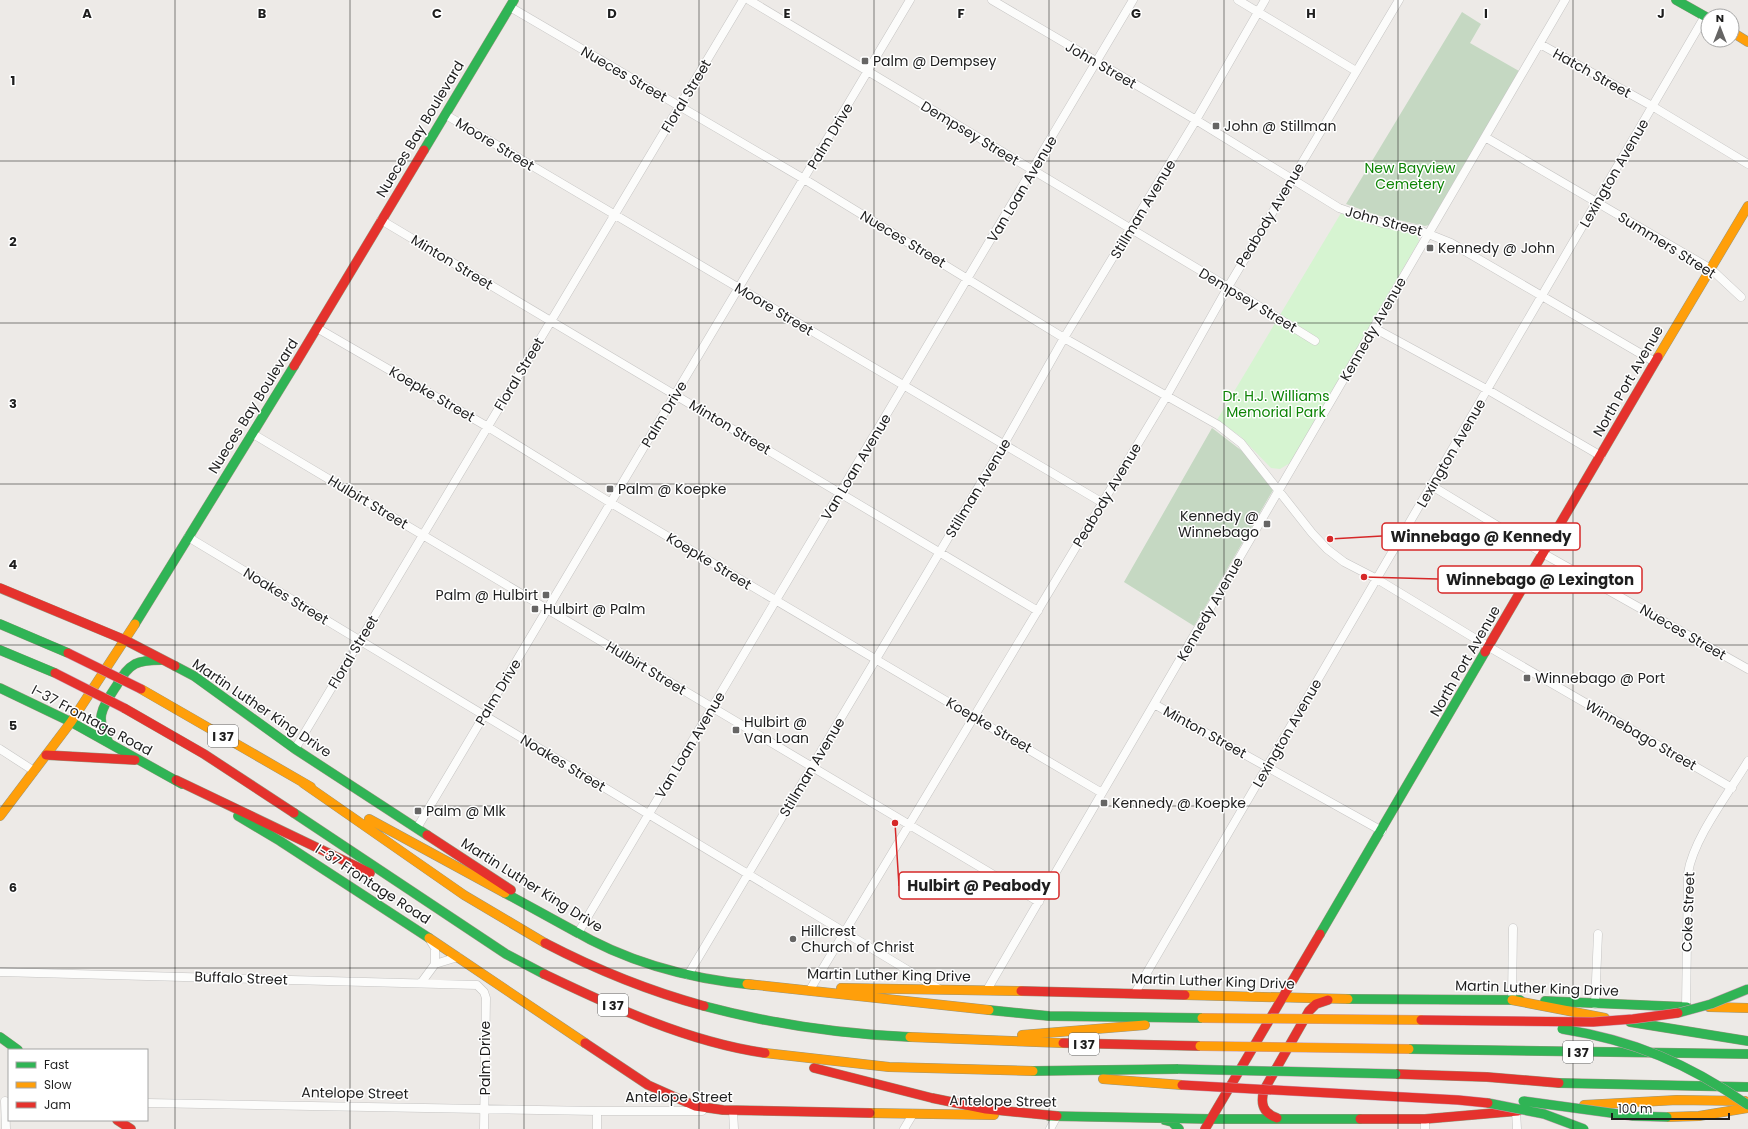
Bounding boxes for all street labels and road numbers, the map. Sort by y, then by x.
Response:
street label: John Street [1062,37,1140,93]
street label: Nueces Street [577,41,671,107]
street label: Hatch Street [1549,43,1635,103]
street label: Floral Street [656,56,716,136]
street label: Nueces Bay Boulevard [371,57,469,201]
street label: Dempsey Street [917,96,1023,170]
street label: Palm Drive [802,99,858,173]
street label: Moore Street [452,113,538,175]
street label: Lexington Avenue [1575,115,1653,231]
street label: Van Loan Avenue [982,132,1062,246]
street label: Stillman Avenue [1105,155,1181,262]
street label: Peabody Avenue [1231,159,1309,271]
street label: John Street [1343,201,1425,241]
street label: Nueces Street [856,206,950,272]
street label: Summers Street [1614,207,1720,283]
street label: Minton Street [407,230,497,294]
street label: Dempsey Street [1195,263,1301,337]
street label: Kennedy Avenue [1335,273,1411,385]
street label: Moore Street [731,278,817,340]
street label: North Port Avenue [1588,321,1668,440]
street label: Floral Street [489,334,549,414]
street label: Nueces Bay Boulevard [203,335,303,477]
street label: Koepke Street [385,361,479,427]
street label: Palm Drive [636,377,692,451]
street label: Minton Street [685,395,775,459]
street label: Lexington Avenue [1412,395,1490,511]
street label: Van Loan Avenue [816,410,896,524]
street label: Stillman Avenue [940,434,1016,541]
street label: Peabody Avenue [1068,439,1146,551]
street label: Hulbirt Street [324,470,412,534]
street label: Koepke Street [663,528,755,594]
street label: Kennedy Avenue [1172,553,1248,665]
street label: Noakes Street [240,563,332,629]
street label: Nueces Street [1636,599,1730,665]
street label: North Port Avenue [1425,601,1505,720]
street label: Floral Street [323,612,383,692]
street label: Hulbirt Street [602,636,690,700]
street label: Martin Luther King Drive [189,654,336,762]
street label: Palm Drive [470,655,526,729]
street label: Lexington Avenue [1248,675,1326,791]
street label: I-37 Frontage Road [28,680,156,760]
street label: Van Loan Avenue [650,688,730,802]
street label: Koepke Street [942,692,1036,758]
street label: Winnebago Street [1582,695,1700,775]
street label: Minton Street [1160,701,1250,763]
street label: Stillman Avenue [774,713,850,820]
road number: I 37 [208,725,238,747]
street label: Noakes Street [517,730,609,796]
street label: Martin Luther King Drive [457,833,607,937]
street label: I-37 Frontage Road [311,839,435,929]
street label: Coke Street [1677,871,1699,953]
street label: Martin Luther King Drive [807,964,971,986]
street label: Buffalo Street [194,966,288,990]
street label: Martin Luther King Drive [1131,968,1295,994]
street label: Martin Luther King Drive [1455,975,1619,1001]
road number: I 37 [598,994,628,1016]
street label: Palm Drive [475,1021,495,1095]
road number: I 37 [1069,1033,1099,1055]
road number: I 37 [1563,1041,1593,1063]
street label: Antelope Street [301,1082,409,1104]
street label: Antelope Street [625,1087,733,1107]
street label: Antelope Street [949,1090,1057,1112]

